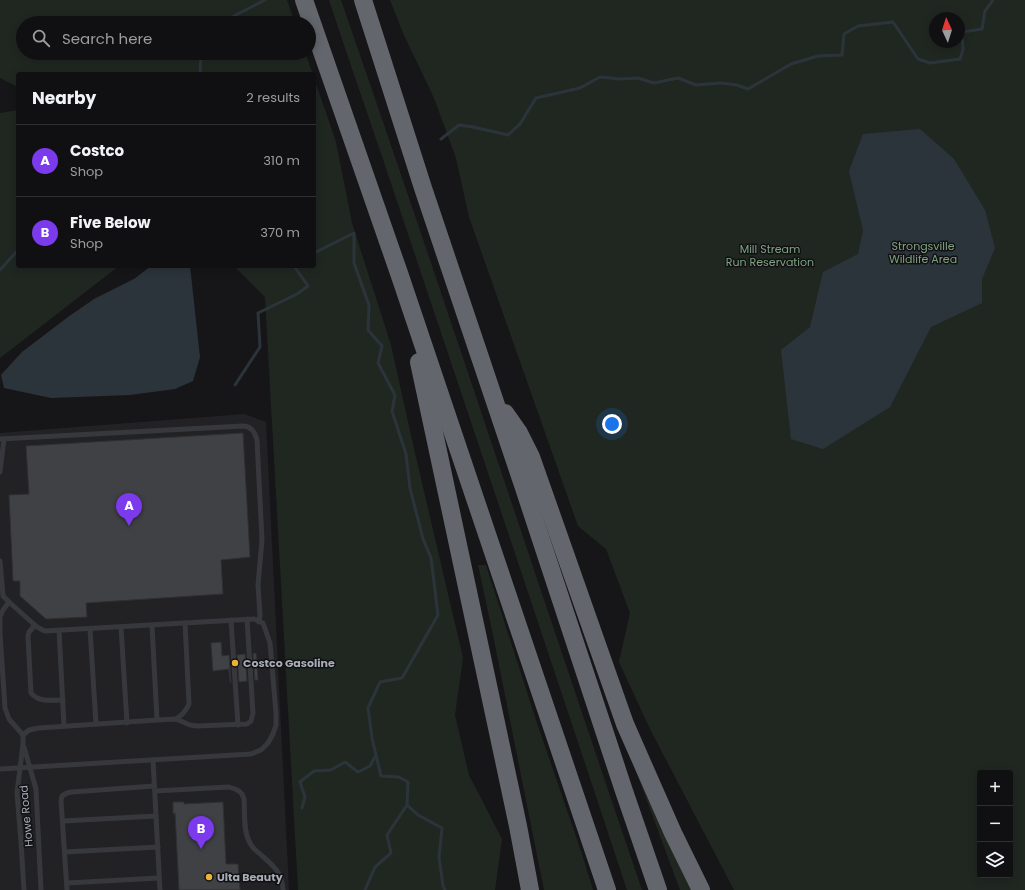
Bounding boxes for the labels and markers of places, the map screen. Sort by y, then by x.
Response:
pin: A [116,493,142,526]
place label: Costco Gasoline [243,655,335,671]
marker: Costco Gasoline [230,658,240,668]
pin: B [188,816,214,849]
place label: Ulta Beauty [217,869,283,885]
marker: Ulta Beauty [204,872,214,882]

